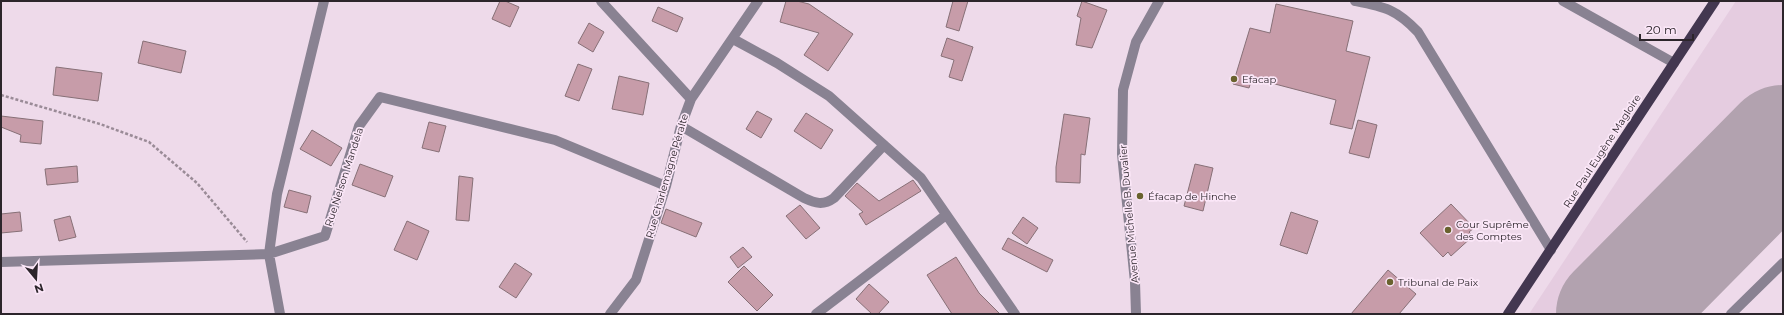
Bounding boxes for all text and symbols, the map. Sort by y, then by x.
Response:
scale bar [1640,16,1693,42]
text: 20 m [1646,22,1677,37]
place label: Efacap [1242,73,1276,86]
marker: Efacap [1229,74,1239,84]
street label: Rue Paul Eugène Magloire [1560,92,1644,210]
street label: Rue Charlemagne Péralte [643,112,691,240]
street label: Rue Nelson Mandela [322,126,366,228]
street label: Avenue Michelle B. Duvalier [1116,144,1142,284]
place label: Éfacap de Hinche [1148,190,1236,203]
marker: Éfacap de Hinche [1135,191,1145,201]
place label: Cour Suprême des Comptes [1456,218,1529,243]
marker: Cour Suprême des Comptes [1443,225,1453,235]
north arrow [16,259,56,299]
place label: Tribunal de Paix [1398,276,1479,289]
marker: Tribunal de Paix [1385,277,1395,287]
text: N [33,280,45,297]

